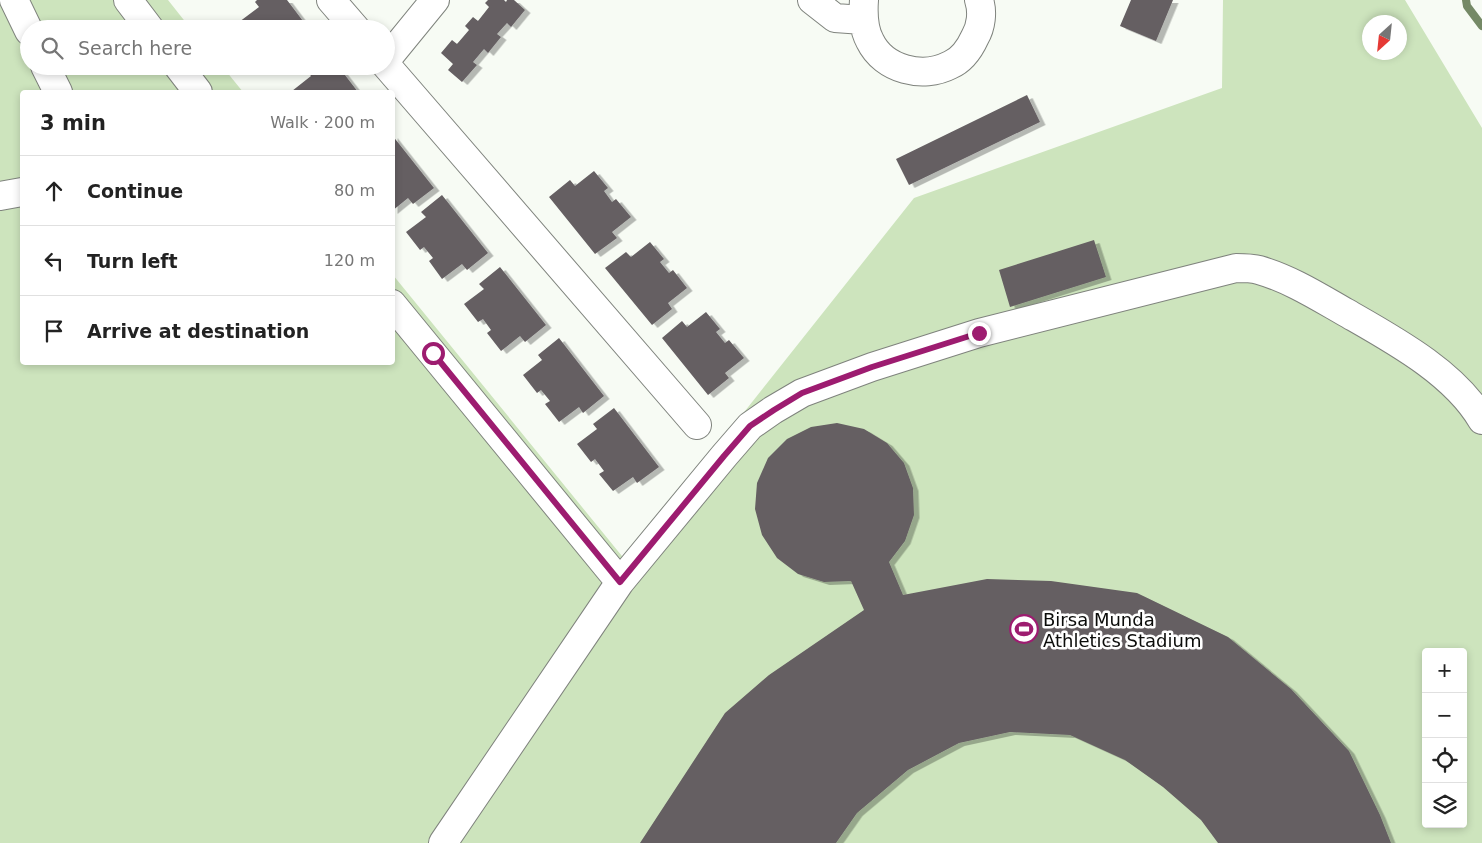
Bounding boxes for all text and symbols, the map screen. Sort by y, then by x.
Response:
north arrow [1362,15,1407,60]
search box [20,20,395,75]
icon: search [38,34,66,62]
text: Search here [78,37,192,59]
text: 3 min [40,111,106,135]
text: Walk · 200 m [270,113,375,132]
icon: ahead [40,177,68,205]
text: Continue [87,180,183,202]
text: 80 m [334,181,375,200]
icon: left [40,247,68,275]
text: Turn left [87,250,178,272]
text: 120 m [324,251,375,270]
icon: arrive [40,317,68,345]
text: Arrive at destination [87,320,309,342]
route end [968,322,991,345]
route start [422,342,445,365]
place label: Birsa Munda Athletics Stadium [1043,609,1201,651]
sports icon: Birsa Munda Athletics Stadium [1009,614,1039,644]
map controls [1422,648,1467,828]
button: + [1422,648,1467,693]
button: − [1422,693,1467,738]
button: locate [1422,738,1467,783]
button: layers [1422,783,1467,828]

